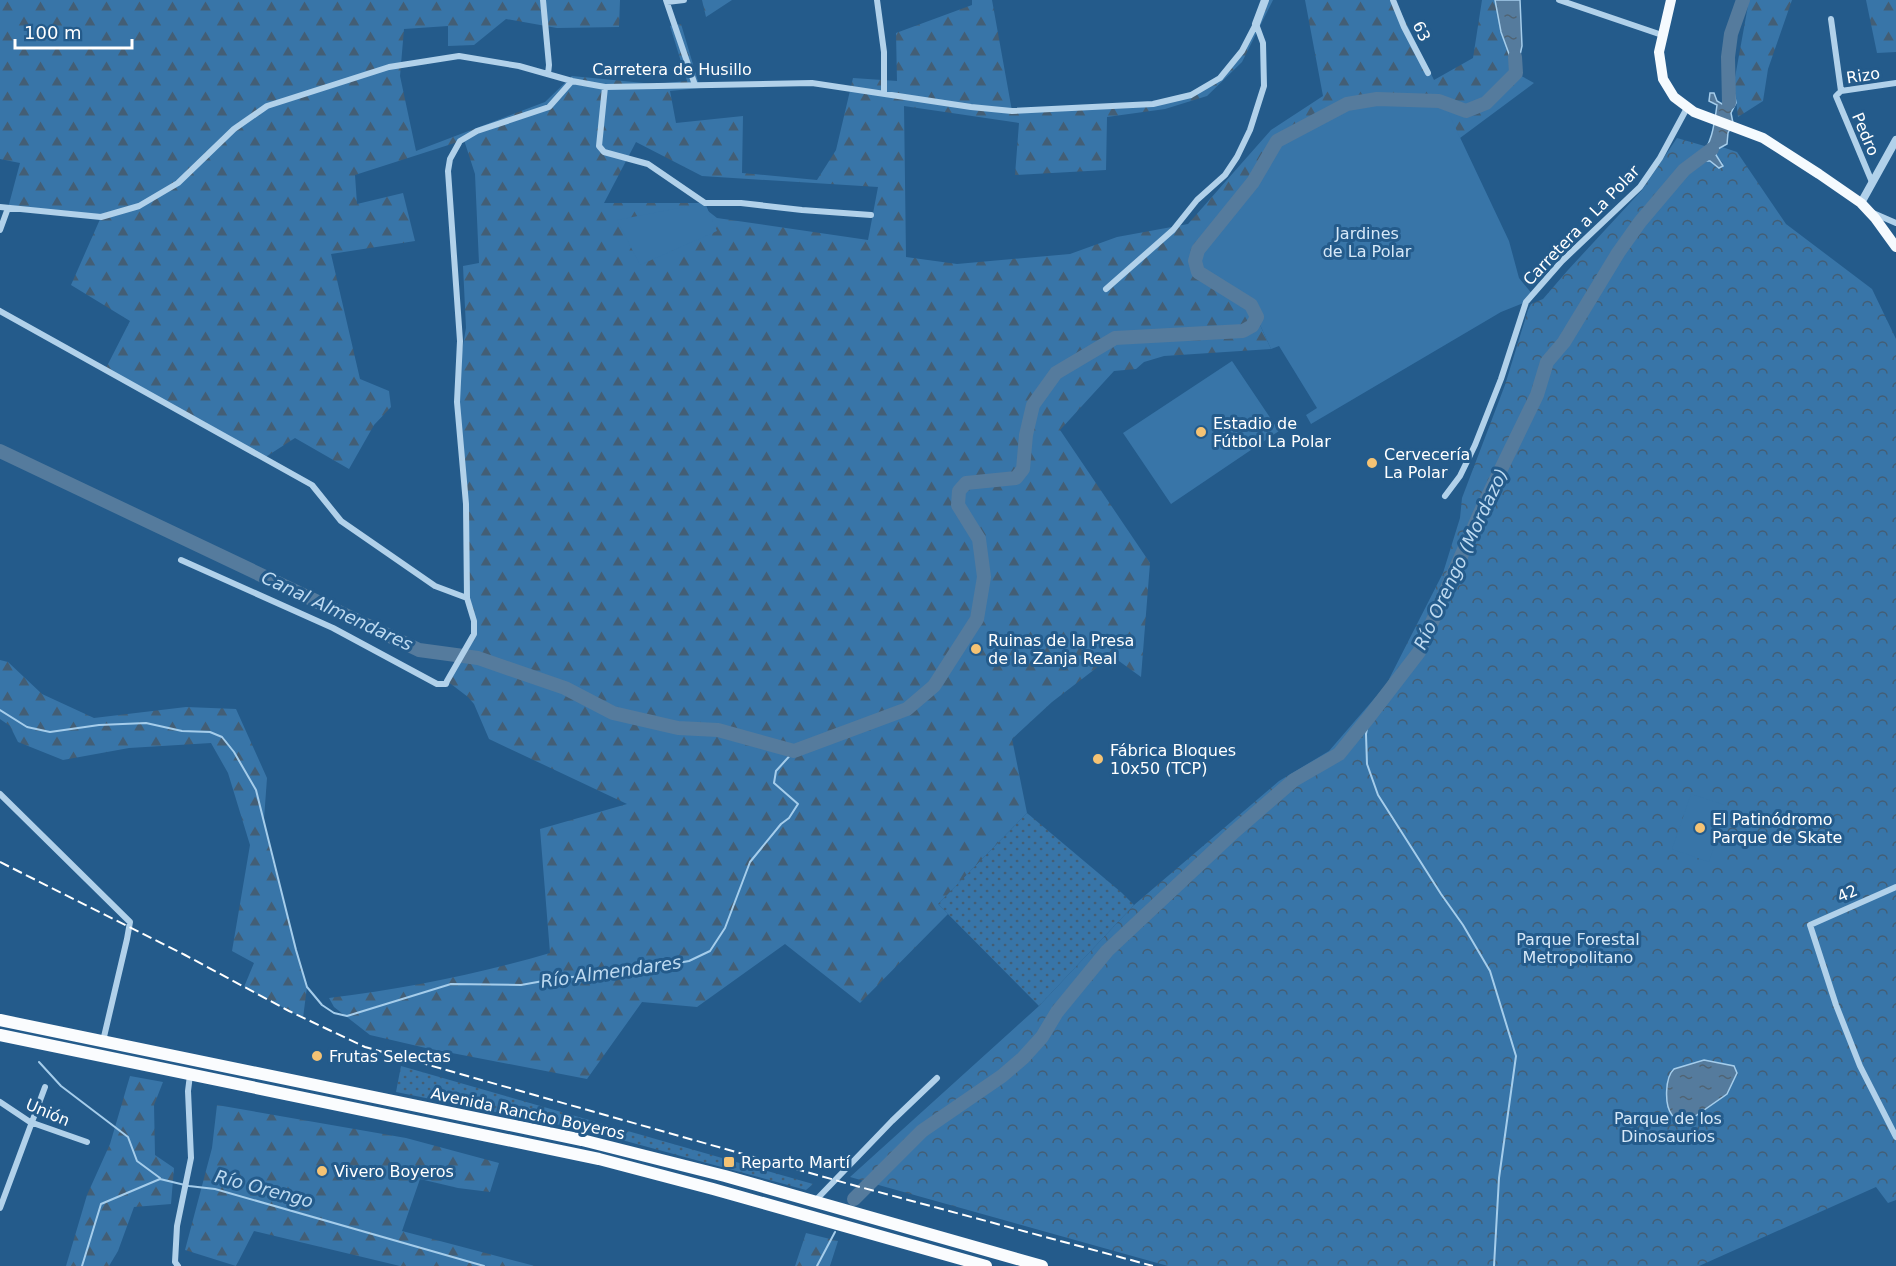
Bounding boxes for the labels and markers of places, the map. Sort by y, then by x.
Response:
place label: Estadio de Fútbol La Polar [1213,414,1331,451]
marker: Estadio de Fútbol La Polar [1194,425,1208,439]
place label: Cervecería La Polar [1384,445,1470,482]
marker: Cervecería La Polar [1365,456,1379,470]
place label: Ruinas de la Presa de la Zanja Real [988,631,1134,668]
marker: Ruinas de la Presa de la Zanja Real [969,642,983,656]
place label: Fábrica Bloques 10x50 (TCP) [1110,741,1236,778]
marker: Fábrica Bloques 10x50 (TCP) [1091,752,1105,766]
place label: El Patinódromo Parque de Skate [1712,810,1842,847]
marker: El Patinódromo Parque de Skate [1693,821,1707,835]
place label: Frutas Selectas [329,1047,451,1066]
marker: Frutas Selectas [310,1049,324,1063]
place label: Reparto Martí [741,1153,850,1172]
marker: Reparto Martí [722,1155,736,1169]
place label: Vivero Boyeros [334,1162,454,1181]
marker: Vivero Boyeros [315,1164,329,1178]

